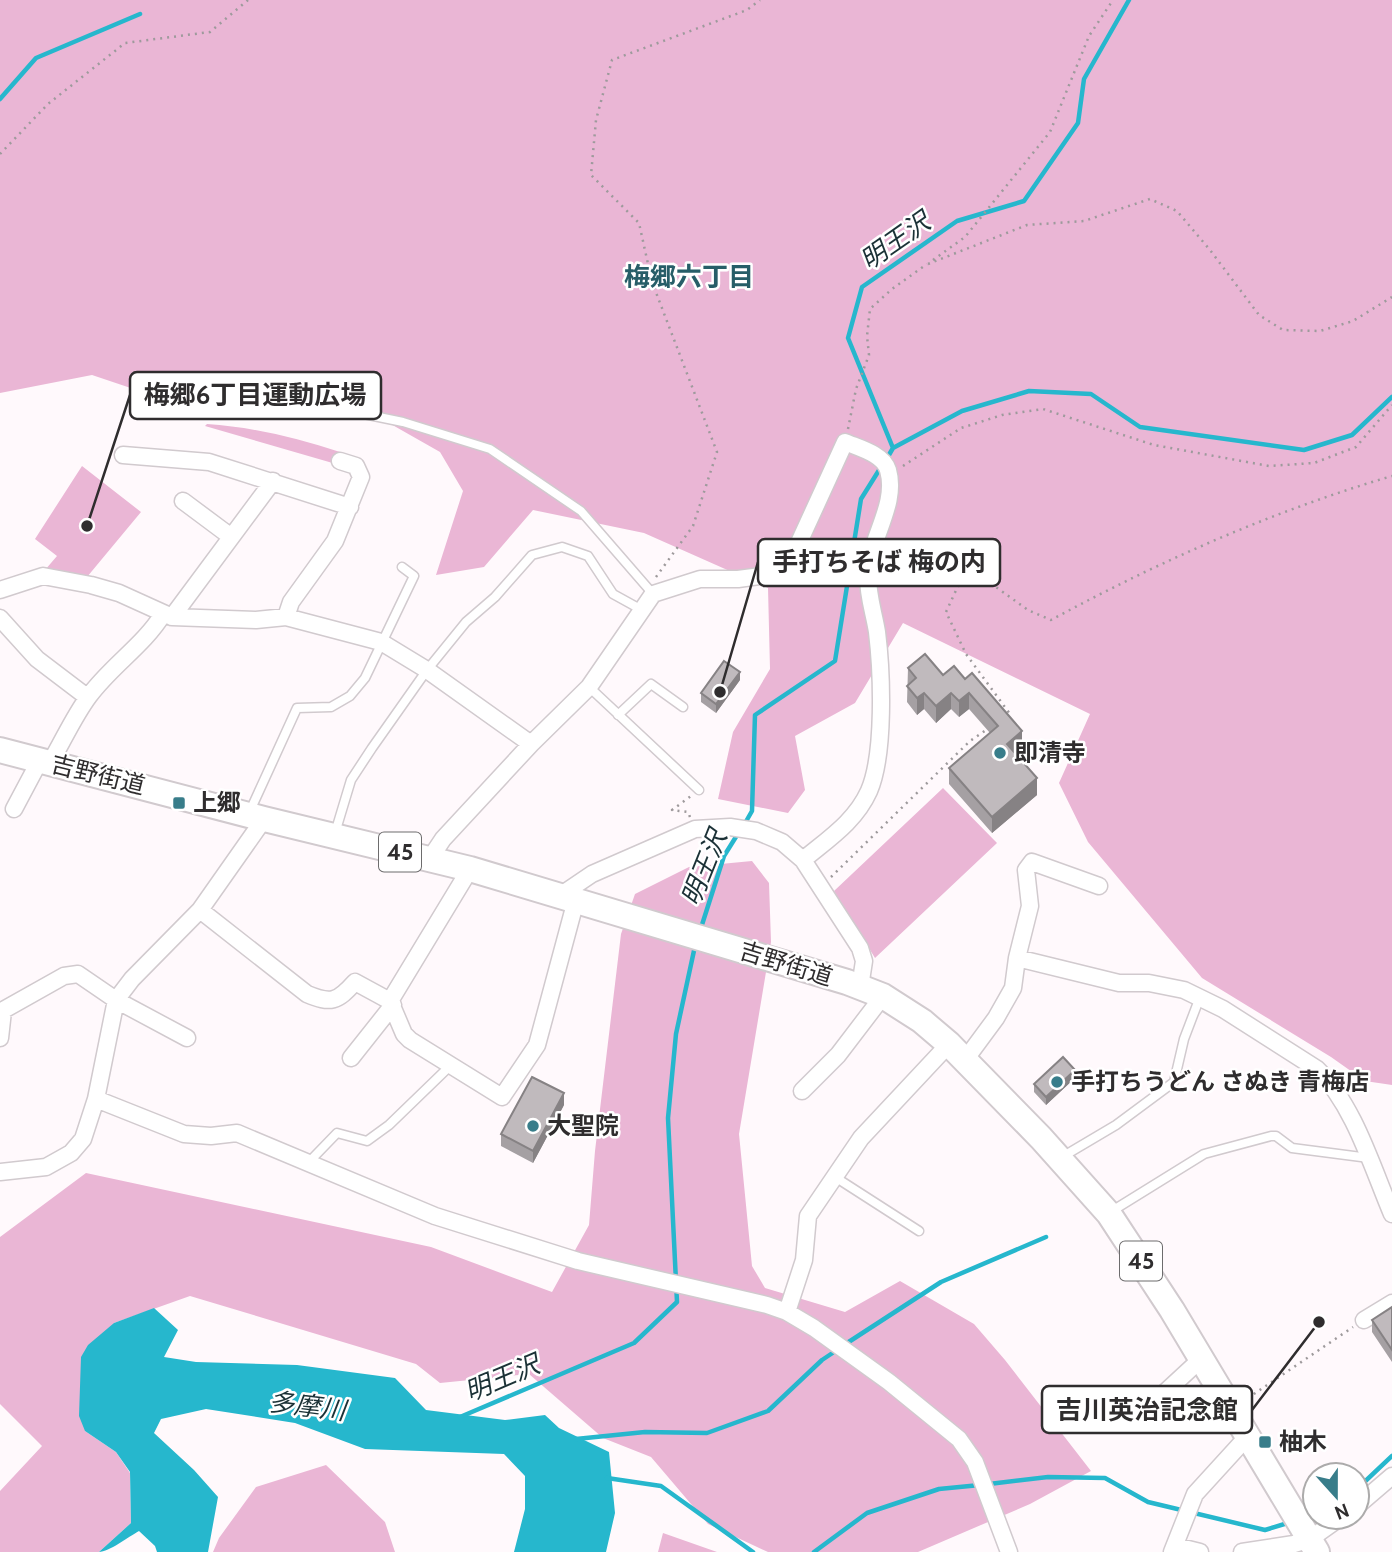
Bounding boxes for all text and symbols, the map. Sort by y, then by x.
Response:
water label: 明王沢 [854,204,939,276]
district label: 梅郷六丁目 [624,261,754,293]
callout: 梅郷6丁目運動広場 [130,372,381,419]
text: 梅郷6丁目運動広場 [144,379,366,411]
callout: 手打ちそば 梅の内 [758,539,1000,586]
text: 手打ちそば 梅の内 [772,546,986,578]
place label: 即清寺 [1014,738,1086,767]
marker: 即清寺 [992,745,1008,761]
street label: 吉野街道 [48,749,148,800]
place label: 上郷 [193,788,241,817]
marker: 上郷 [171,795,187,811]
water label: 明王沢 [675,823,735,910]
road number: 45 [379,832,421,872]
street label: 吉野街道 [736,936,836,991]
place label: 手打ちうどん さぬき 青梅店 [1071,1067,1369,1096]
marker: 手打ちうどん さぬき 青梅店 [1049,1074,1065,1090]
place label: 大聖院 [547,1111,619,1140]
marker: 大聖院 [525,1118,541,1134]
road number: 45 [1120,1242,1162,1280]
water label: 明王沢 [460,1347,547,1408]
water label: 多摩川 [266,1385,351,1427]
callout: 吉川英治記念館 [1042,1386,1252,1433]
text: 吉川英治記念館 [1056,1394,1238,1426]
place label: 柚木 [1279,1427,1327,1456]
marker: 柚木 [1257,1434,1273,1450]
north arrow [1301,1461,1371,1531]
text: N [1332,1498,1352,1525]

